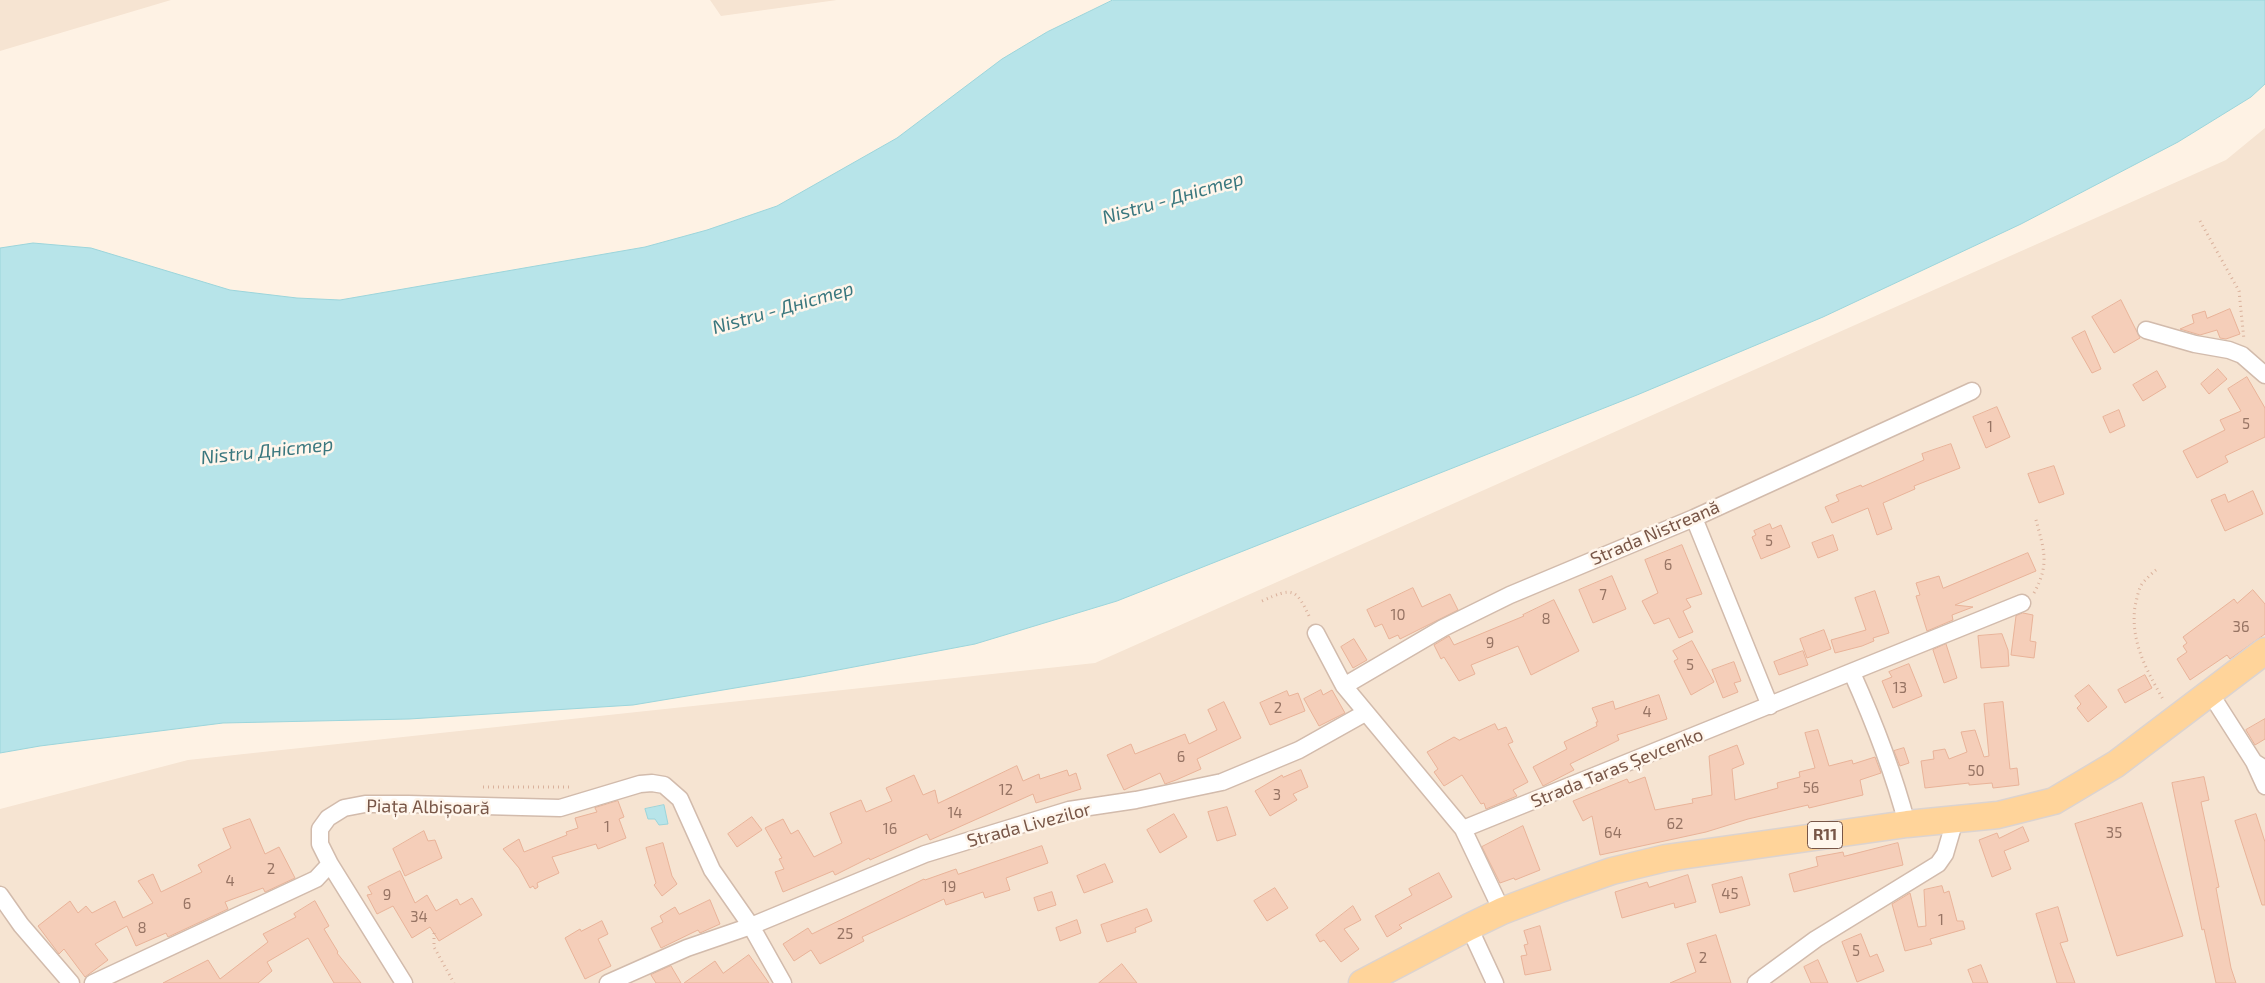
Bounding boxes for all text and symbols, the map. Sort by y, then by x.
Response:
water label: Nistru - Дністер [1100,167,1246,229]
water label: Nistru - Дністер [710,277,856,339]
house number: 5 [2242,415,2250,433]
house number: 1 [1987,418,1993,436]
water label: Nistru Дністер [200,433,334,469]
street label: Strada Nistreană [1587,496,1723,570]
house number: 5 [1765,532,1773,550]
house number: 6 [1664,556,1672,574]
house number: 7 [1599,586,1607,604]
house number: 10 [1390,606,1406,624]
house number: 8 [1541,610,1551,628]
house number: 36 [2233,618,2249,636]
house number: 9 [1486,634,1494,652]
house number: 5 [1686,656,1694,674]
house number: 13 [1893,679,1907,697]
house number: 2 [1274,699,1282,717]
house number: 4 [1642,703,1652,721]
street label: Strada Taras Șevcenko [1528,724,1706,812]
house number: 6 [1177,748,1185,766]
house number: 50 [1967,762,1985,780]
house number: 56 [1803,779,1819,797]
house number: 12 [999,781,1013,799]
house number: 3 [1273,786,1281,804]
street label: Piața Albișoară [366,795,490,819]
street label: Strada Livezilor [965,798,1093,852]
house number: 14 [947,804,963,822]
house number: 62 [1666,815,1684,833]
house number: 1 [604,818,610,836]
house number: 16 [883,820,897,838]
road number: R11 [1808,822,1842,848]
house number: 64 [1604,824,1622,842]
house number: 35 [2106,824,2122,842]
house number: 2 [267,860,275,878]
house number: 4 [225,872,235,890]
house number: 19 [942,878,956,896]
house number: 45 [1721,885,1739,903]
house number: 9 [383,886,391,904]
house number: 6 [183,895,191,913]
house number: 34 [410,908,428,926]
house number: 1 [1938,911,1944,929]
house number: 8 [137,919,147,937]
house number: 25 [837,925,853,943]
house number: 5 [1852,942,1860,960]
house number: 2 [1699,949,1707,967]

